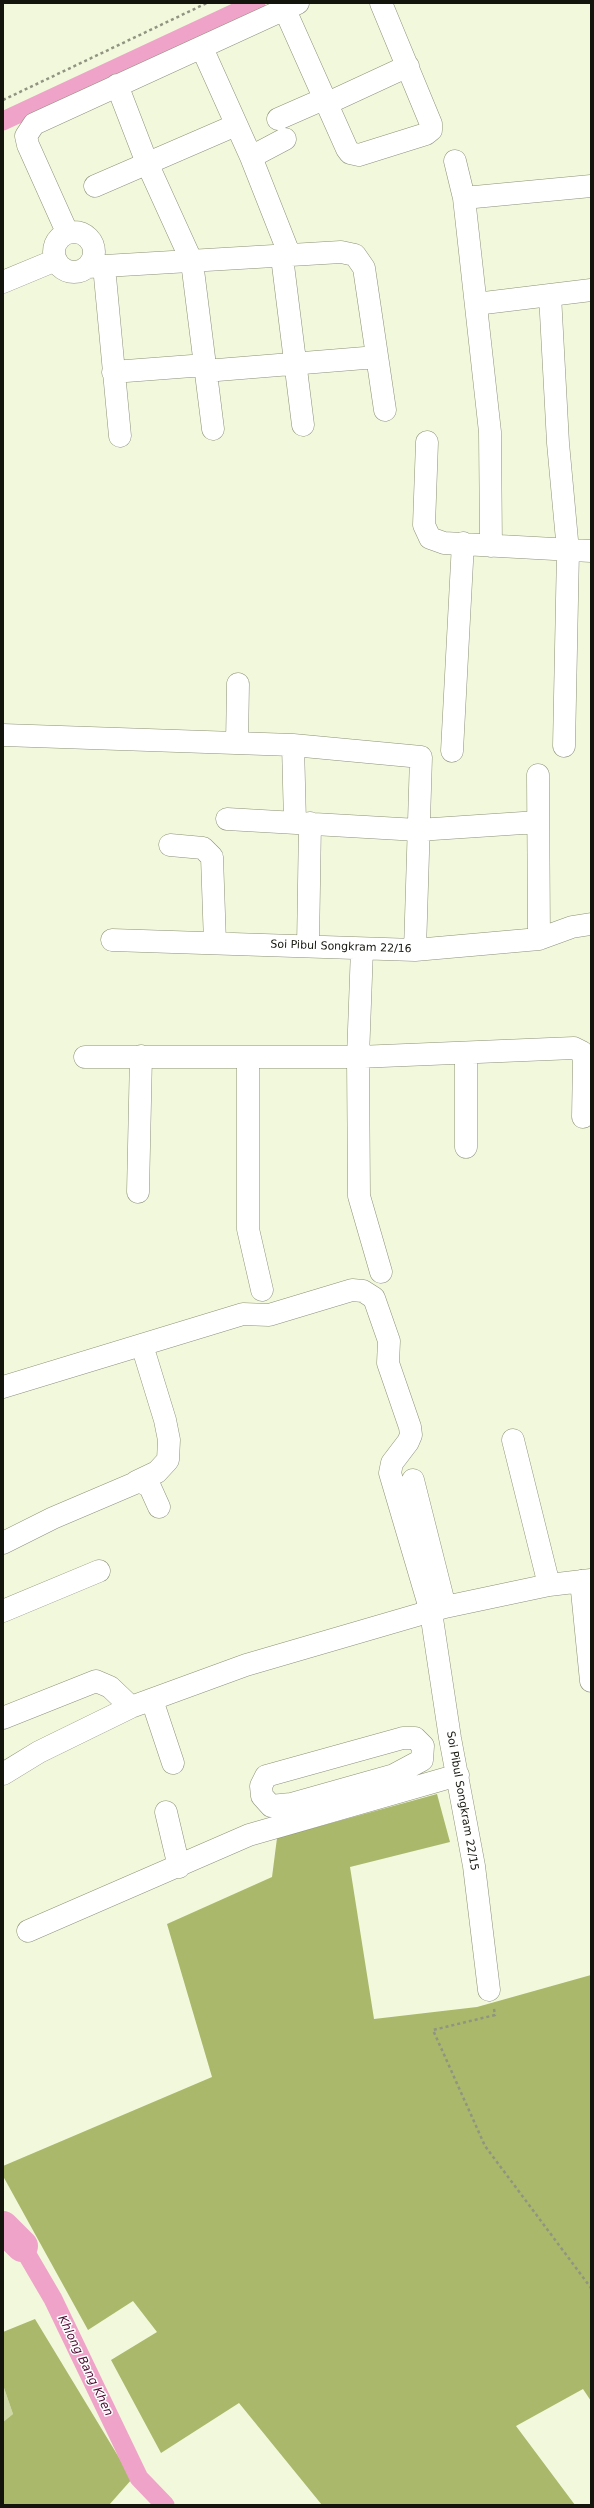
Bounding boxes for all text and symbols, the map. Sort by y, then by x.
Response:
street label: Soi Pibul Songkram 22/16 [270,938,412,956]
street label: Soi Pibul Songkram 22/15 [443,1730,481,1872]
water label: Khlong Bang Khen [54,2313,116,2419]

